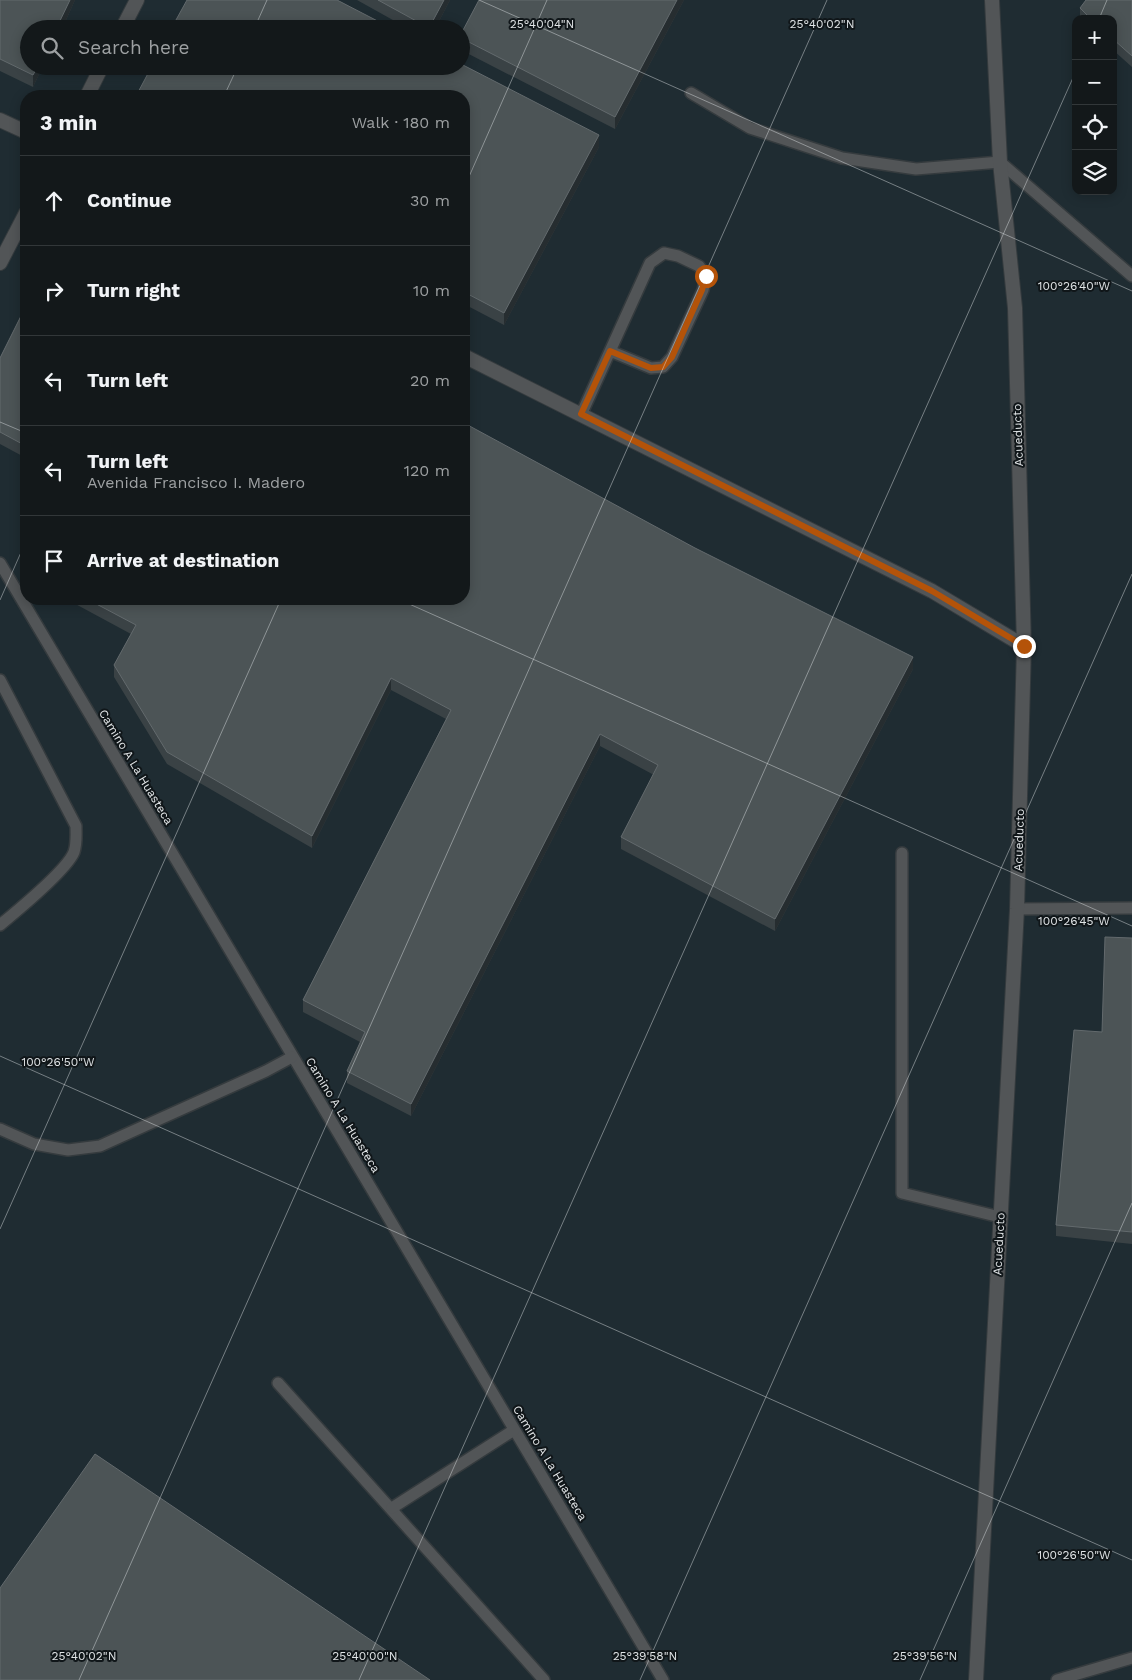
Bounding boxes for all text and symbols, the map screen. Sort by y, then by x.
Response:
map controls [1072,15,1117,195]
button: + [1072,15,1117,60]
text: 25°40'04"N [510,17,574,31]
text: 25°40'02"N [790,17,854,31]
search box [20,20,470,75]
icon: search [38,34,66,62]
text: Search here [78,36,189,59]
button: − [1072,60,1117,105]
button: locate [1072,105,1117,150]
text: 3 min [40,110,97,135]
text: Walk · 180 m [352,113,450,132]
button: layers [1072,150,1117,195]
icon: ahead [40,187,68,215]
text: Continue [87,189,171,212]
text: 30 m [410,191,450,210]
route start [695,265,718,288]
icon: right [40,277,68,305]
text: Turn right [87,279,180,302]
text: 100°26'40"W [1038,279,1111,293]
text: 10 m [413,281,450,300]
icon: left [40,367,68,395]
text: Turn left [87,369,168,392]
text: 20 m [410,371,450,390]
street label: Acueducto [1010,403,1026,467]
text: Turn left [87,450,168,473]
icon: left [40,457,68,485]
text: 120 m [404,461,450,480]
text: Avenida Francisco I. Madero [87,473,305,492]
icon: arrive [40,547,68,575]
text: Arrive at destination [87,549,279,572]
route end [1013,635,1036,658]
street label: Camino A La Huasteca [96,707,176,827]
street label: Acueducto [1011,808,1027,872]
text: 100°26'45"W [1038,914,1110,928]
text: 100°26'50"W [21,1055,95,1069]
street label: Camino A La Huasteca [303,1055,383,1175]
street label: Acueducto [990,1212,1008,1276]
street label: Camino A La Huasteca [510,1403,590,1523]
text: 100°26'50"W [1037,1548,1111,1562]
text: 25°40'02"N [52,1649,116,1663]
text: 25°40'00"N [332,1649,398,1663]
text: 25°39'58"N [613,1649,677,1663]
text: 25°39'56"N [893,1649,957,1663]

